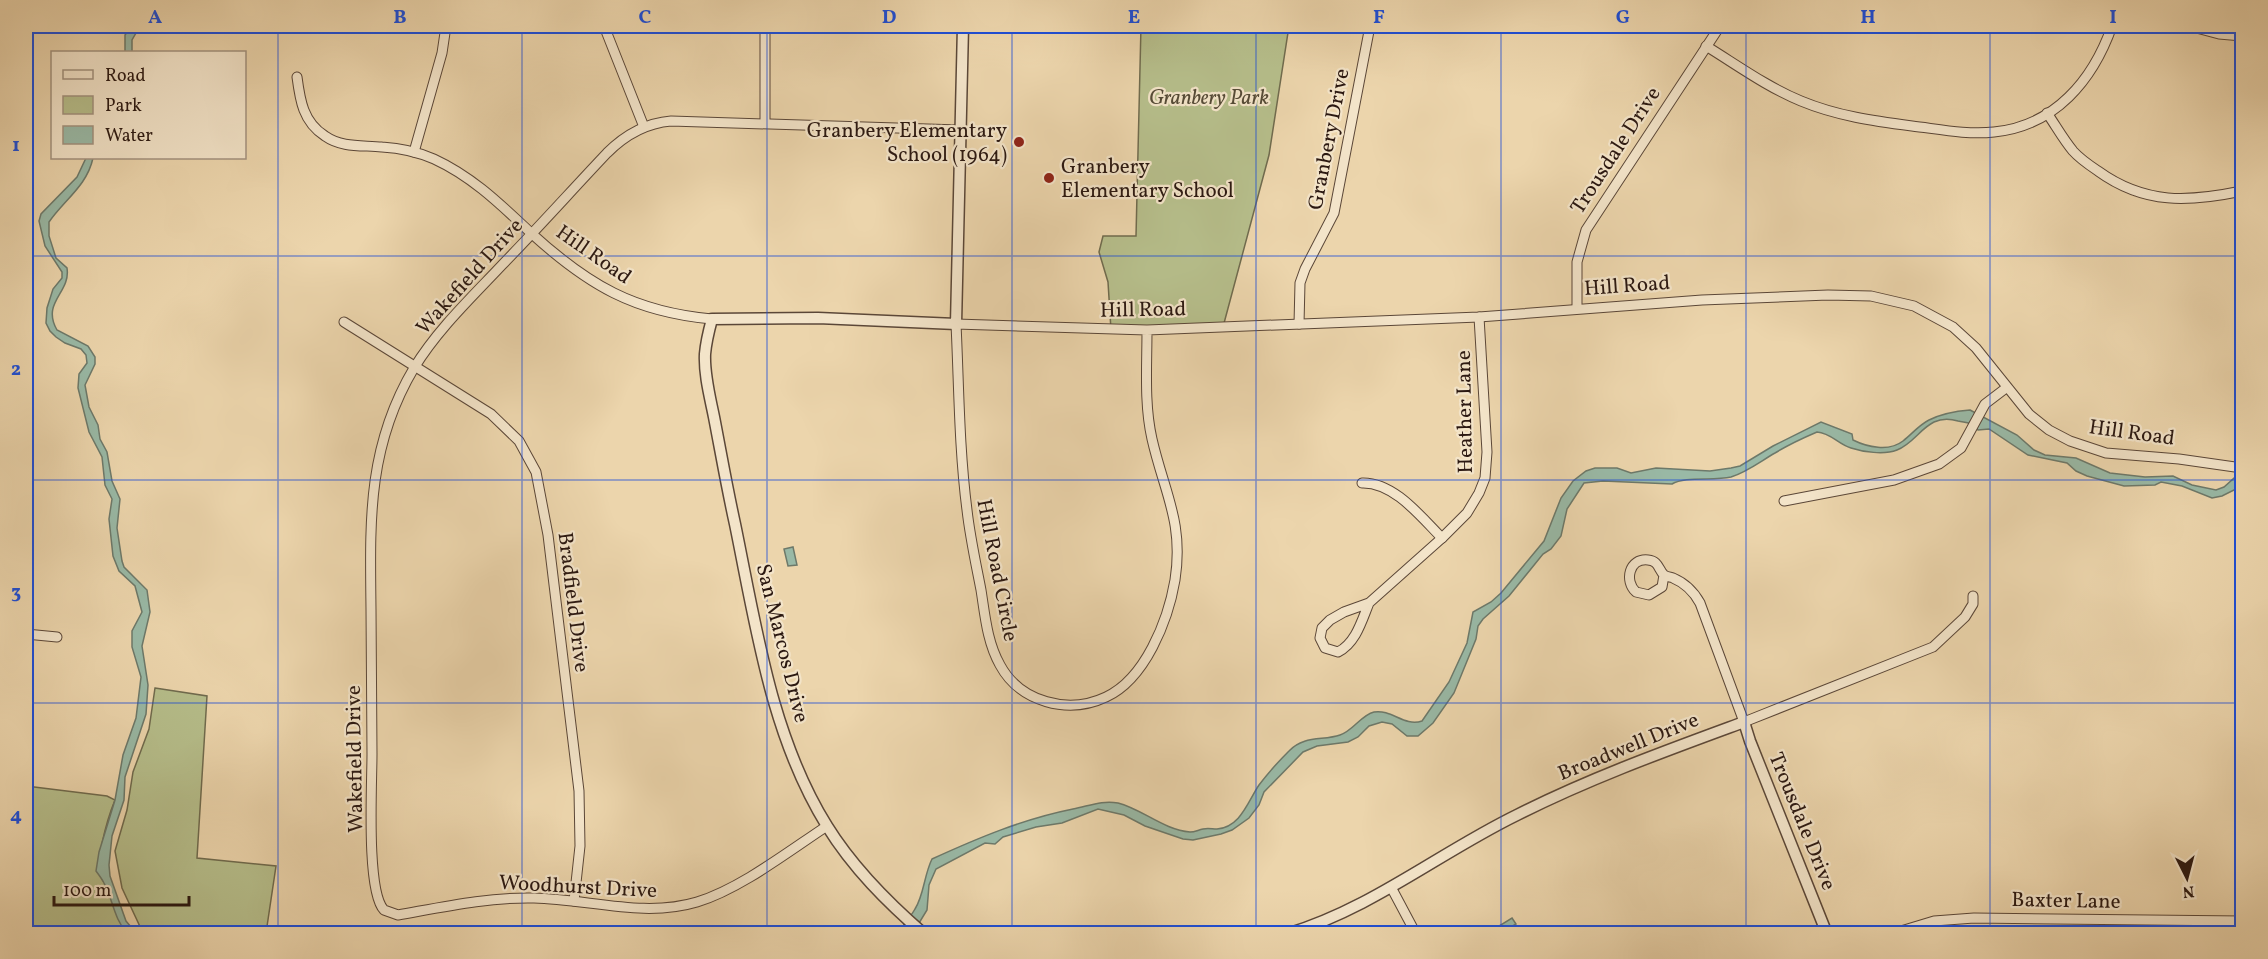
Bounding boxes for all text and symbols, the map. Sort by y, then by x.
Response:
text: A [148,4,162,32]
text: B [393,4,407,32]
text: C [639,4,652,32]
text: D [882,4,896,32]
text: E [1128,4,1140,32]
text: F [1373,4,1385,32]
text: G [1616,4,1630,32]
text: H [1860,4,1876,32]
text: I [2109,4,2117,32]
legend [51,51,246,159]
text: Road [105,64,146,89]
street label: Granbery Drive [1302,66,1357,213]
street label: Trousdale Drive [1564,82,1668,220]
park label: Granbery Park [1149,84,1269,113]
text: Park [105,94,142,119]
place label: Granbery Elementary School (1964) [807,117,1008,170]
text: Water [105,124,153,149]
text: 1 [12,132,20,160]
marker: Granbery Elementary School (1964) [1012,135,1026,149]
place label: Granbery Elementary School [1061,153,1234,206]
marker: Granbery Elementary School [1042,171,1056,185]
street label: Wakefield Drive [410,212,530,342]
street label: Hill Road [549,219,637,292]
street label: Hill Road [1583,269,1671,304]
street label: Hill Road [1100,295,1186,326]
street label: Heather Lane [1450,350,1481,474]
text: 2 [11,356,21,384]
street label: Hill Road [2087,413,2177,454]
street label: Hill Road Circle [969,497,1025,644]
street label: Bradfield Drive [550,530,595,674]
street label: San Marcos Drive [748,561,815,726]
text: 3 [11,579,21,607]
street label: Wakefield Drive [340,685,371,833]
street label: Broadwell Drive [1554,706,1703,789]
street label: Trousdale Drive [1761,748,1842,895]
text: 4 [10,802,22,830]
north arrow [2157,848,2217,908]
scale bar [54,869,189,907]
street label: Woodhurst Drive [498,869,658,906]
text: 100 m [63,879,112,904]
text: N [2181,879,2195,903]
street label: Baxter Lane [2011,886,2121,917]

